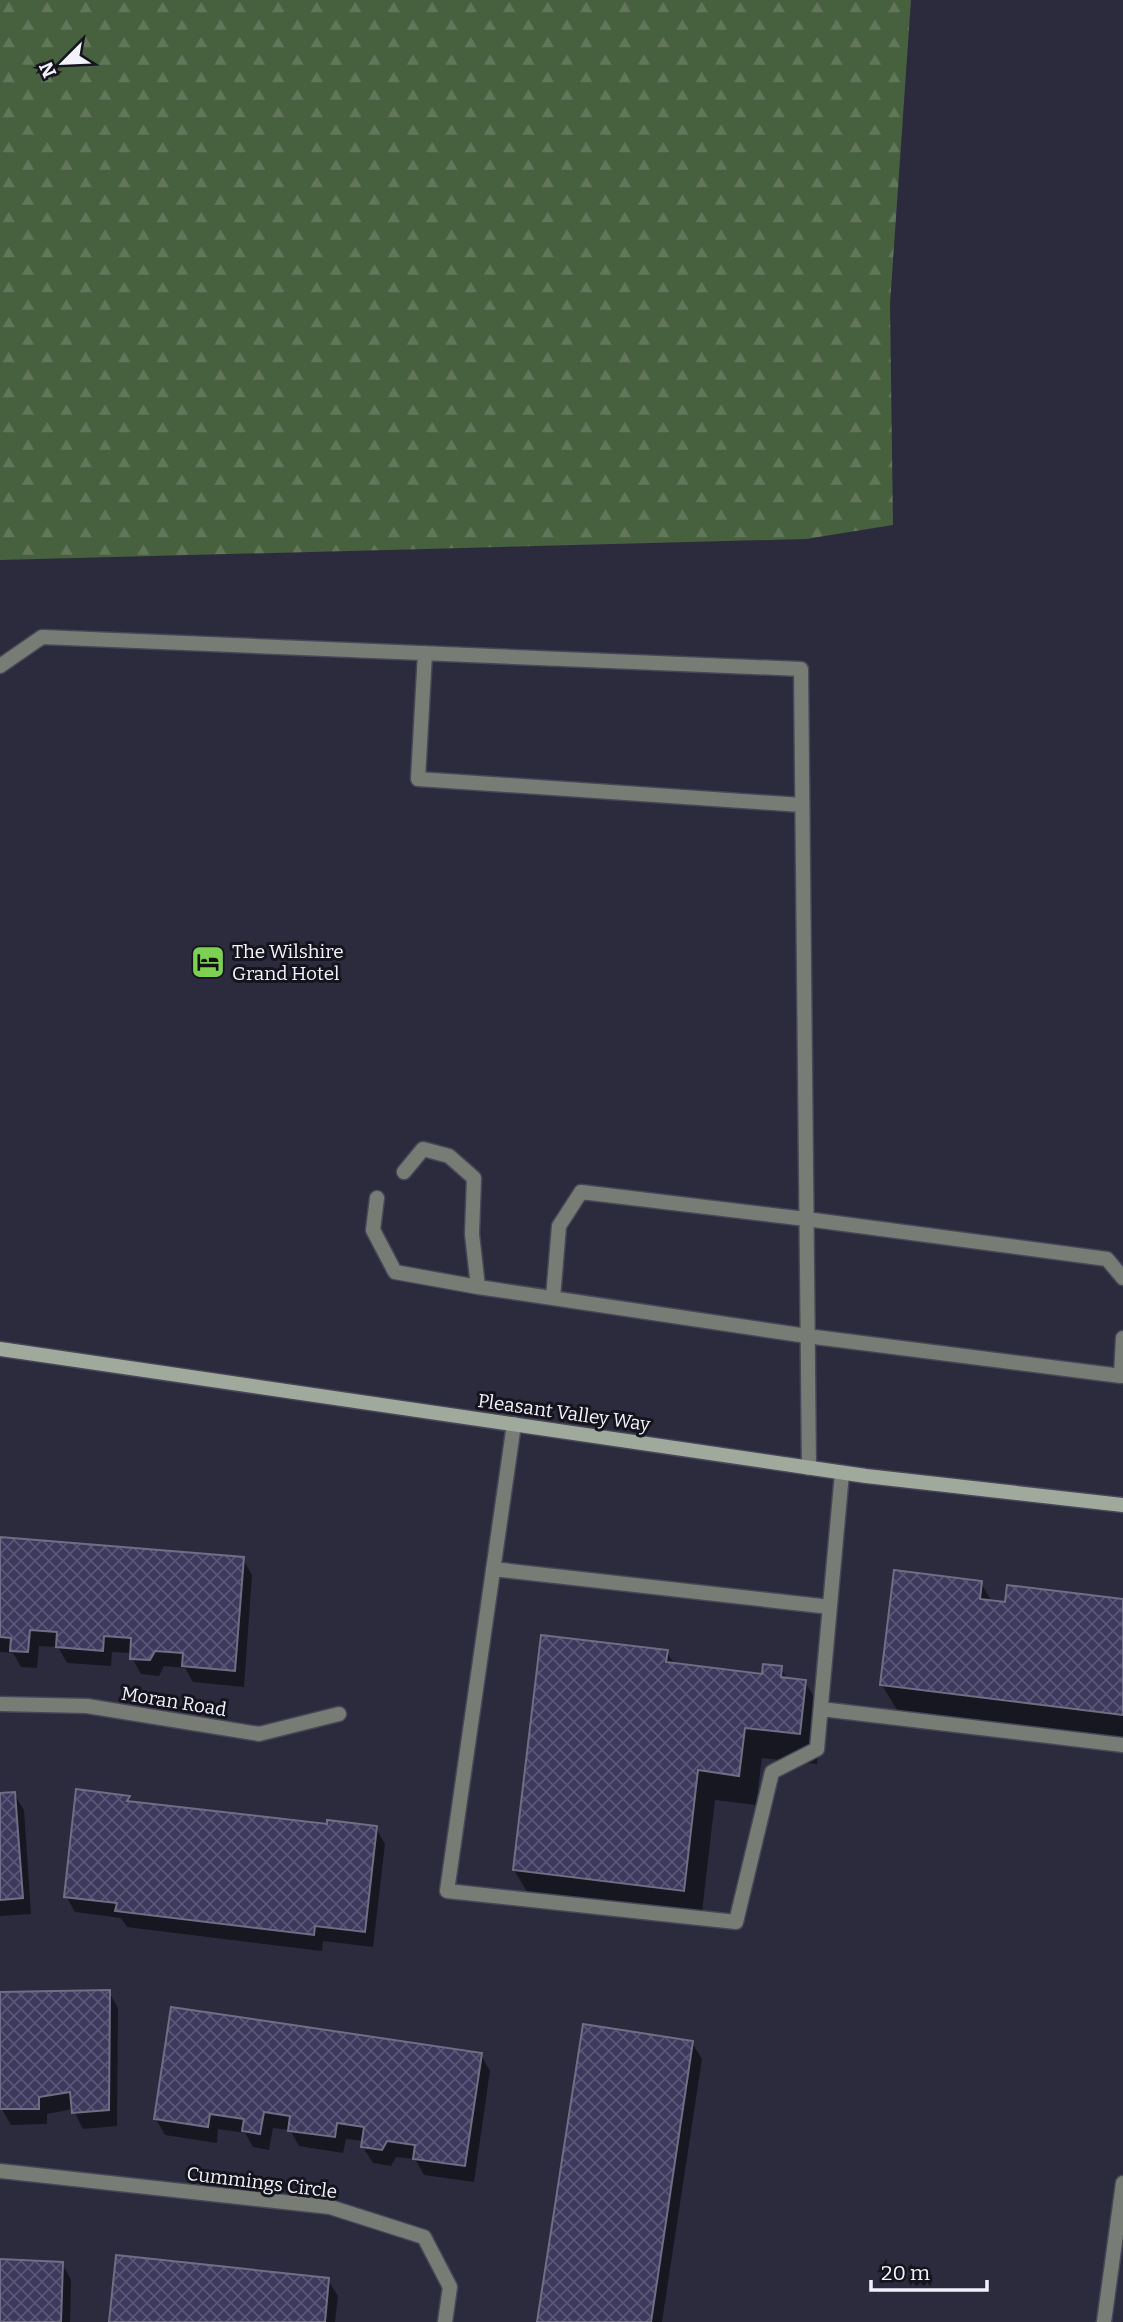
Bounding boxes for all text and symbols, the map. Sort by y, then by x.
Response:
north arrow [28,28,98,98]
text: N [34,58,61,81]
place label: The Wilshire Grand Hotel [232,940,344,985]
hotel icon: The Wilshire Grand Hotel [189,943,227,981]
street label: Pleasant Valley Way [476,1389,653,1436]
street label: Moran Road [120,1682,228,1721]
street label: Cummings Circle [185,2162,338,2203]
scale bar [871,2248,986,2292]
text: 20 m [881,2260,930,2286]

